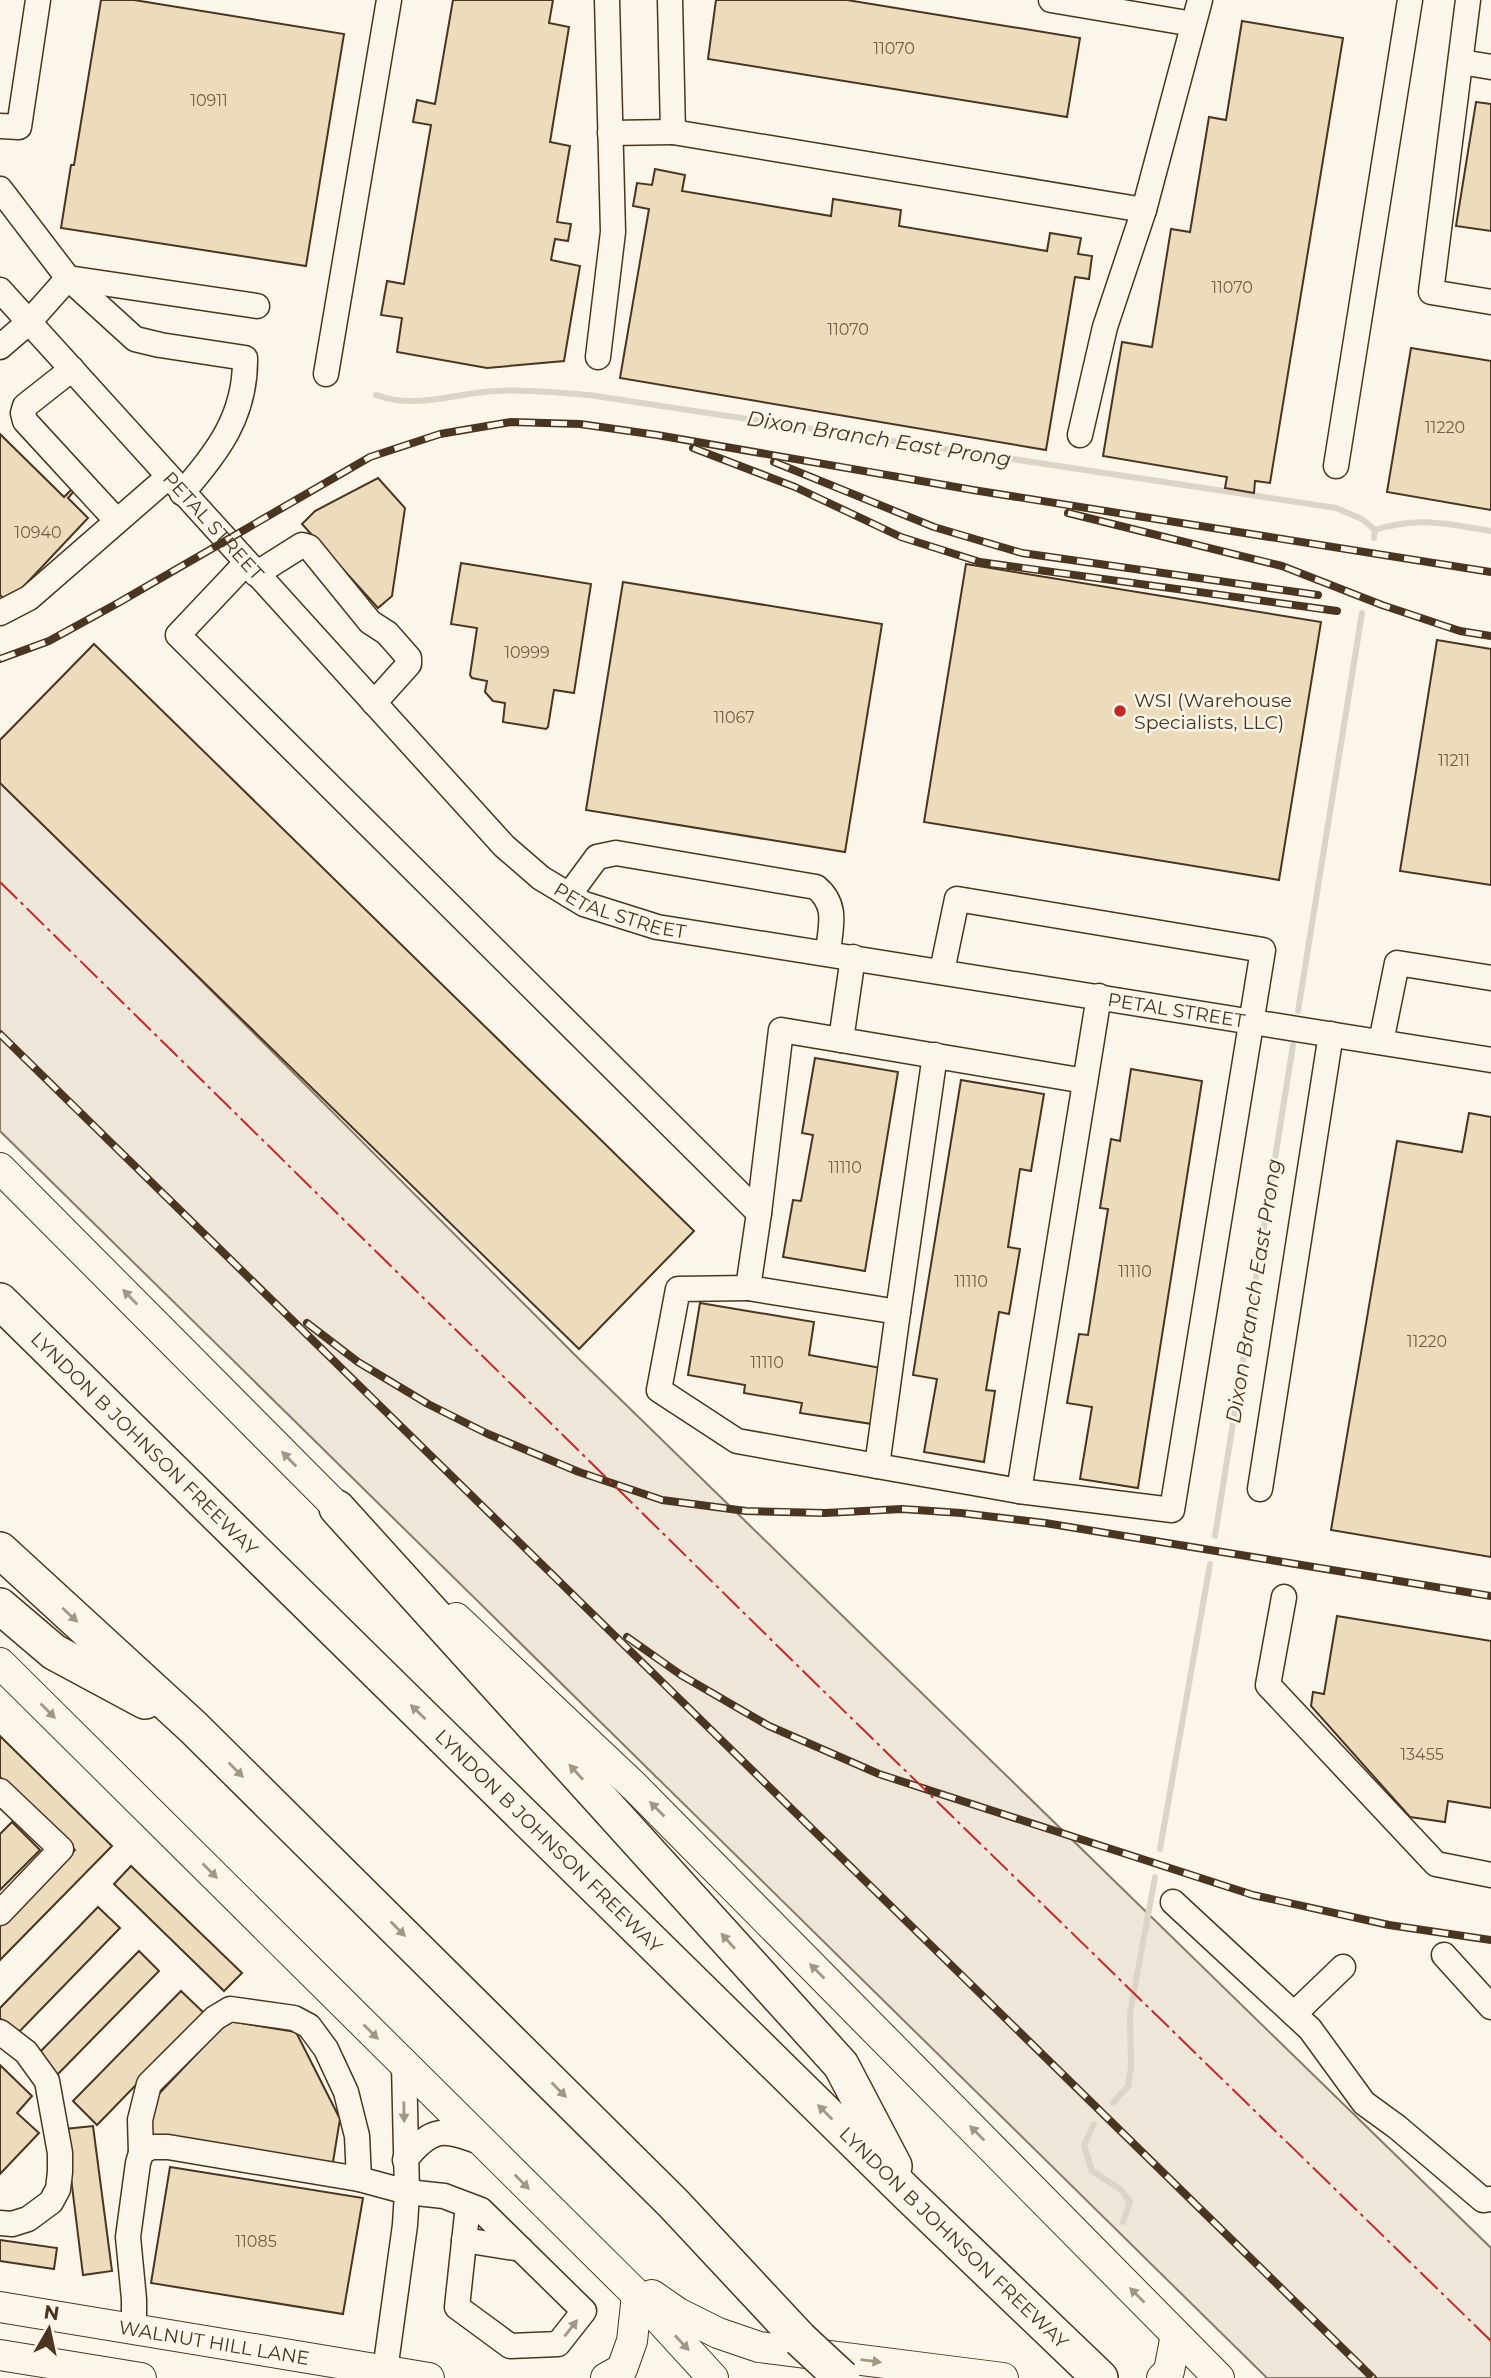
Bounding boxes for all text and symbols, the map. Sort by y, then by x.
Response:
house number: 11070 [873,39,915,58]
house number: 10911 [190,91,228,110]
house number: 11070 [1211,278,1253,297]
house number: 11070 [827,320,869,339]
water label: Dixon Branch East Prong [745,405,1013,472]
house number: 11220 [1425,418,1465,437]
street label: PETAL STREET [158,467,268,585]
house number: 10940 [14,523,62,542]
house number: 10999 [504,643,550,662]
place label: WSI (Warehouse Specialists, LLC) [1134,689,1292,734]
marker: WSI (Warehouse Specialists, LLC) [1112,703,1128,719]
house number: 11067 [713,708,755,727]
house number: 11211 [1438,751,1470,770]
street label: PETAL STREET [550,878,688,943]
street label: PETAL STREET [1106,988,1247,1033]
water label: Dixon Branch East Prong [1220,1157,1287,1425]
house number: 11110 [828,1158,862,1177]
house number: 11110 [1118,1262,1152,1281]
house number: 11110 [954,1272,988,1291]
one-way arrow [122,1289,138,1306]
street label: LYNDON B JOHNSON FREEWAY [26,1327,263,1561]
house number: 11220 [1407,1332,1447,1351]
house number: 11110 [750,1353,784,1372]
one-way arrow [281,1451,297,1467]
one-way arrow [61,1606,78,1623]
one-way arrow [40,1702,56,1719]
one-way arrow [410,1705,427,1721]
street label: LYNDON B JOHNSON FREEWAY [430,1725,668,1959]
house number: 13455 [1400,1745,1444,1764]
one-way arrow [227,1761,244,1777]
one-way arrow [568,1763,584,1781]
one-way arrow [649,1801,665,1817]
one-way arrow [201,1863,218,1880]
one-way arrow [389,1921,406,1937]
one-way arrow [721,1933,737,1950]
one-way arrow [809,1963,826,1979]
one-way arrow [362,2023,378,2040]
one-way arrow [551,2082,567,2098]
one-way arrow [399,2102,410,2124]
one-way arrow [817,2104,833,2120]
street label: LYNDON B JOHNSON FREEWAY [835,2122,1074,2354]
one-way arrow [968,2124,985,2141]
one-way arrow [513,2173,530,2190]
house number: 11085 [235,2232,277,2251]
one-way arrow [1128,2286,1145,2303]
north arrow [14,2294,84,2364]
text: N [42,2300,61,2325]
street label: WALNUT HILL LANE [117,2316,311,2370]
one-way arrow [563,2320,578,2338]
one-way arrow [673,2334,689,2351]
one-way arrow [860,2356,882,2367]

